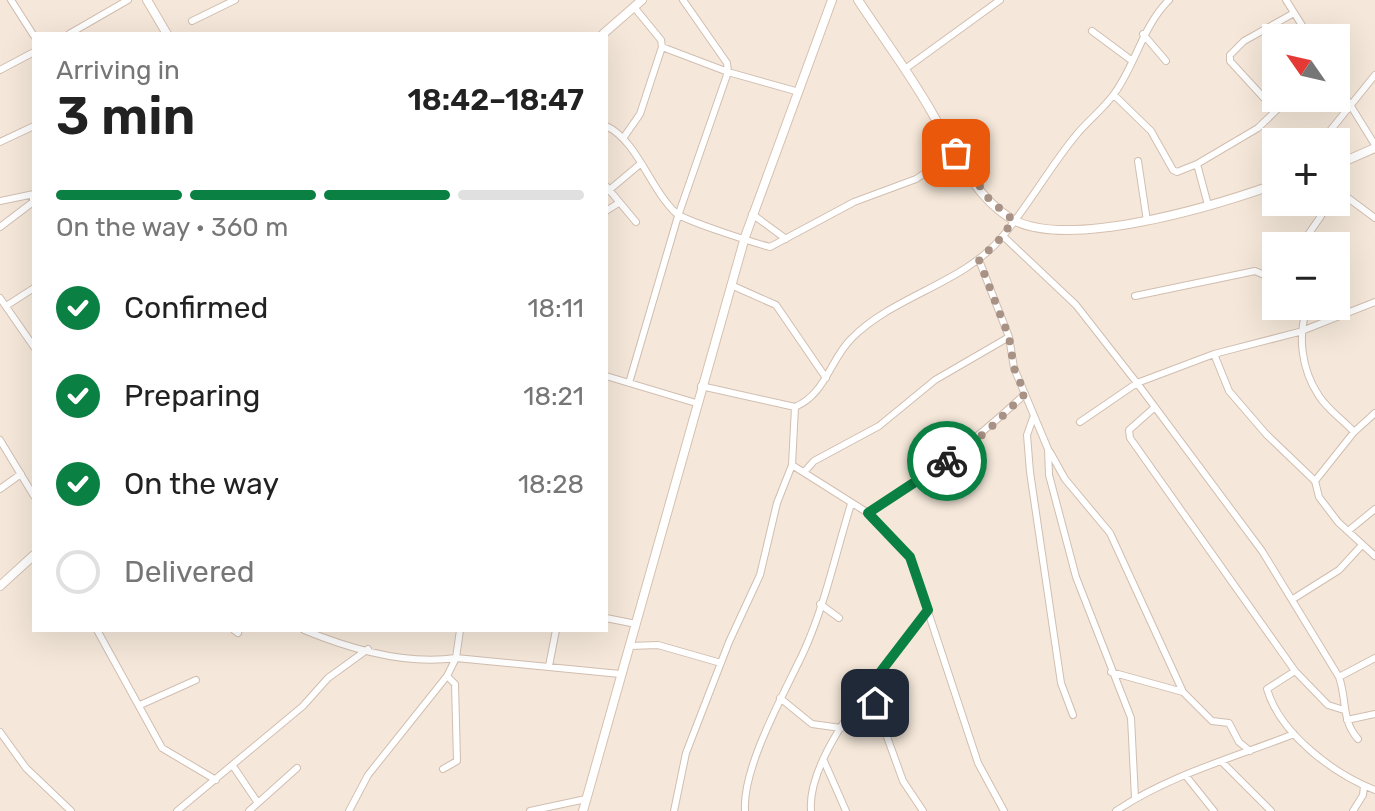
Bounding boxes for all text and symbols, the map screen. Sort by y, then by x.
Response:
north arrow [1262,24,1350,112]
map controls [1262,24,1350,320]
text: Arriving in [56,55,180,86]
text: 18:42–18:47 [407,82,584,118]
text: 3 min [56,85,195,147]
pin [922,119,990,187]
button: + [1262,128,1350,216]
icon: bag [934,131,978,175]
text: On the way · 360 m [56,212,288,243]
button: − [1262,232,1350,320]
icon: check [56,286,100,330]
text: Confirmed [124,290,268,326]
text: 18:11 [527,293,584,324]
icon: check [56,374,100,418]
text: Preparing [124,378,260,414]
text: 18:21 [523,381,584,412]
courier [907,421,987,501]
icon: bike [925,439,969,483]
icon: check [56,462,100,506]
text: On the way [124,466,279,502]
text: 18:28 [518,469,584,500]
text: Delivered [124,554,255,590]
pin [841,669,909,737]
icon: home [853,681,897,725]

